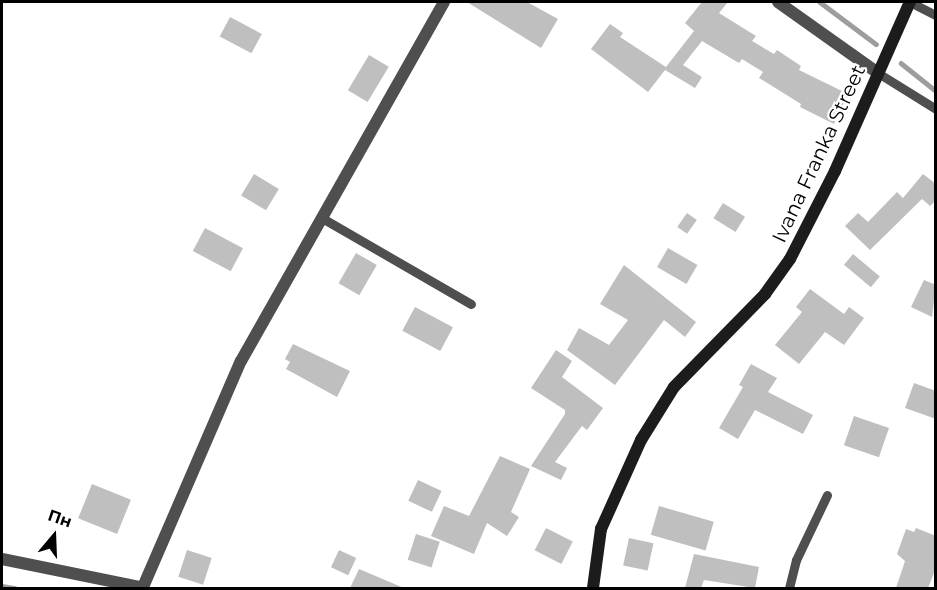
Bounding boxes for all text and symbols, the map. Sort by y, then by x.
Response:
street label: Ivana Franka Street [767,61,871,247]
north arrow [24,506,84,566]
text: Пн [46,506,75,531]

